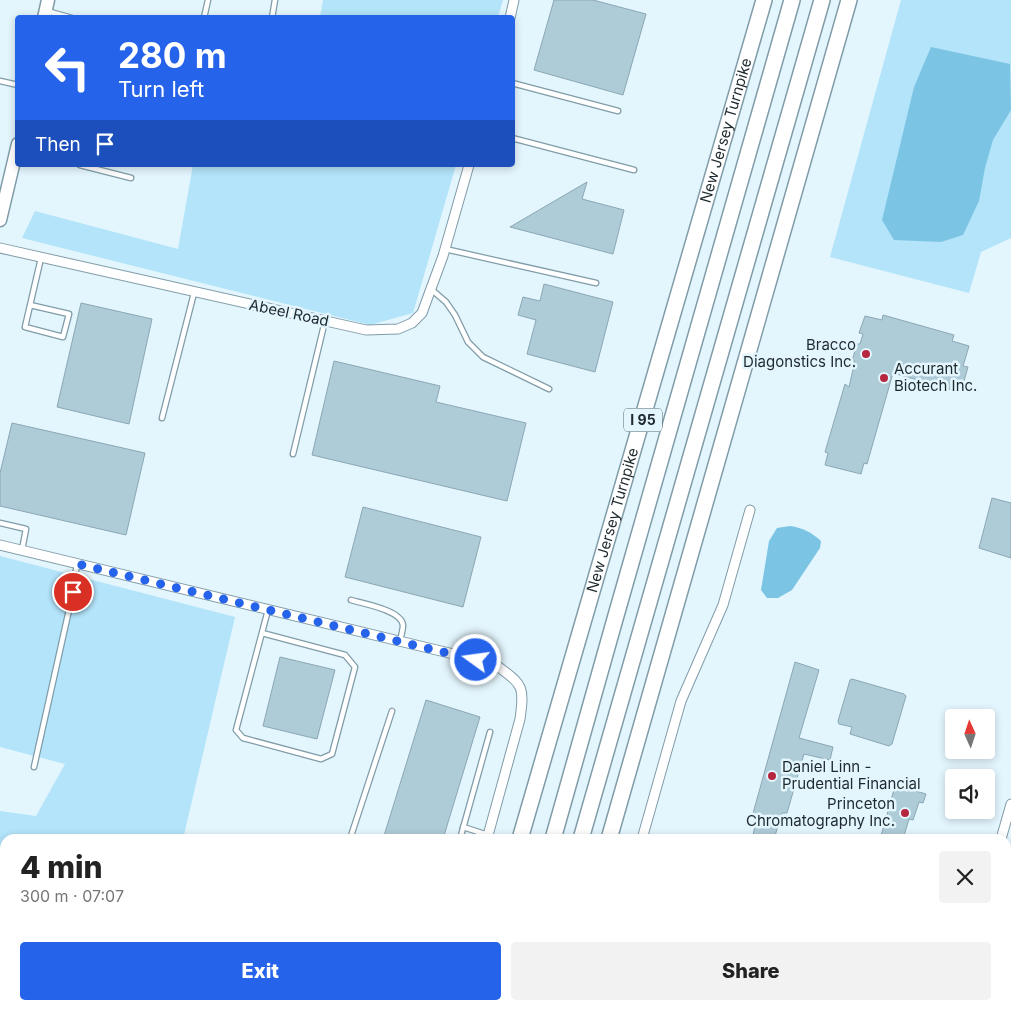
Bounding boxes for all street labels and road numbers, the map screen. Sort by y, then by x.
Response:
street label: New Jersey Turnpike [696,56,756,205]
street label: Abeel Road [247,295,331,330]
road number: I 95 [624,408,662,432]
street label: New Jersey Turnpike [582,445,642,595]

